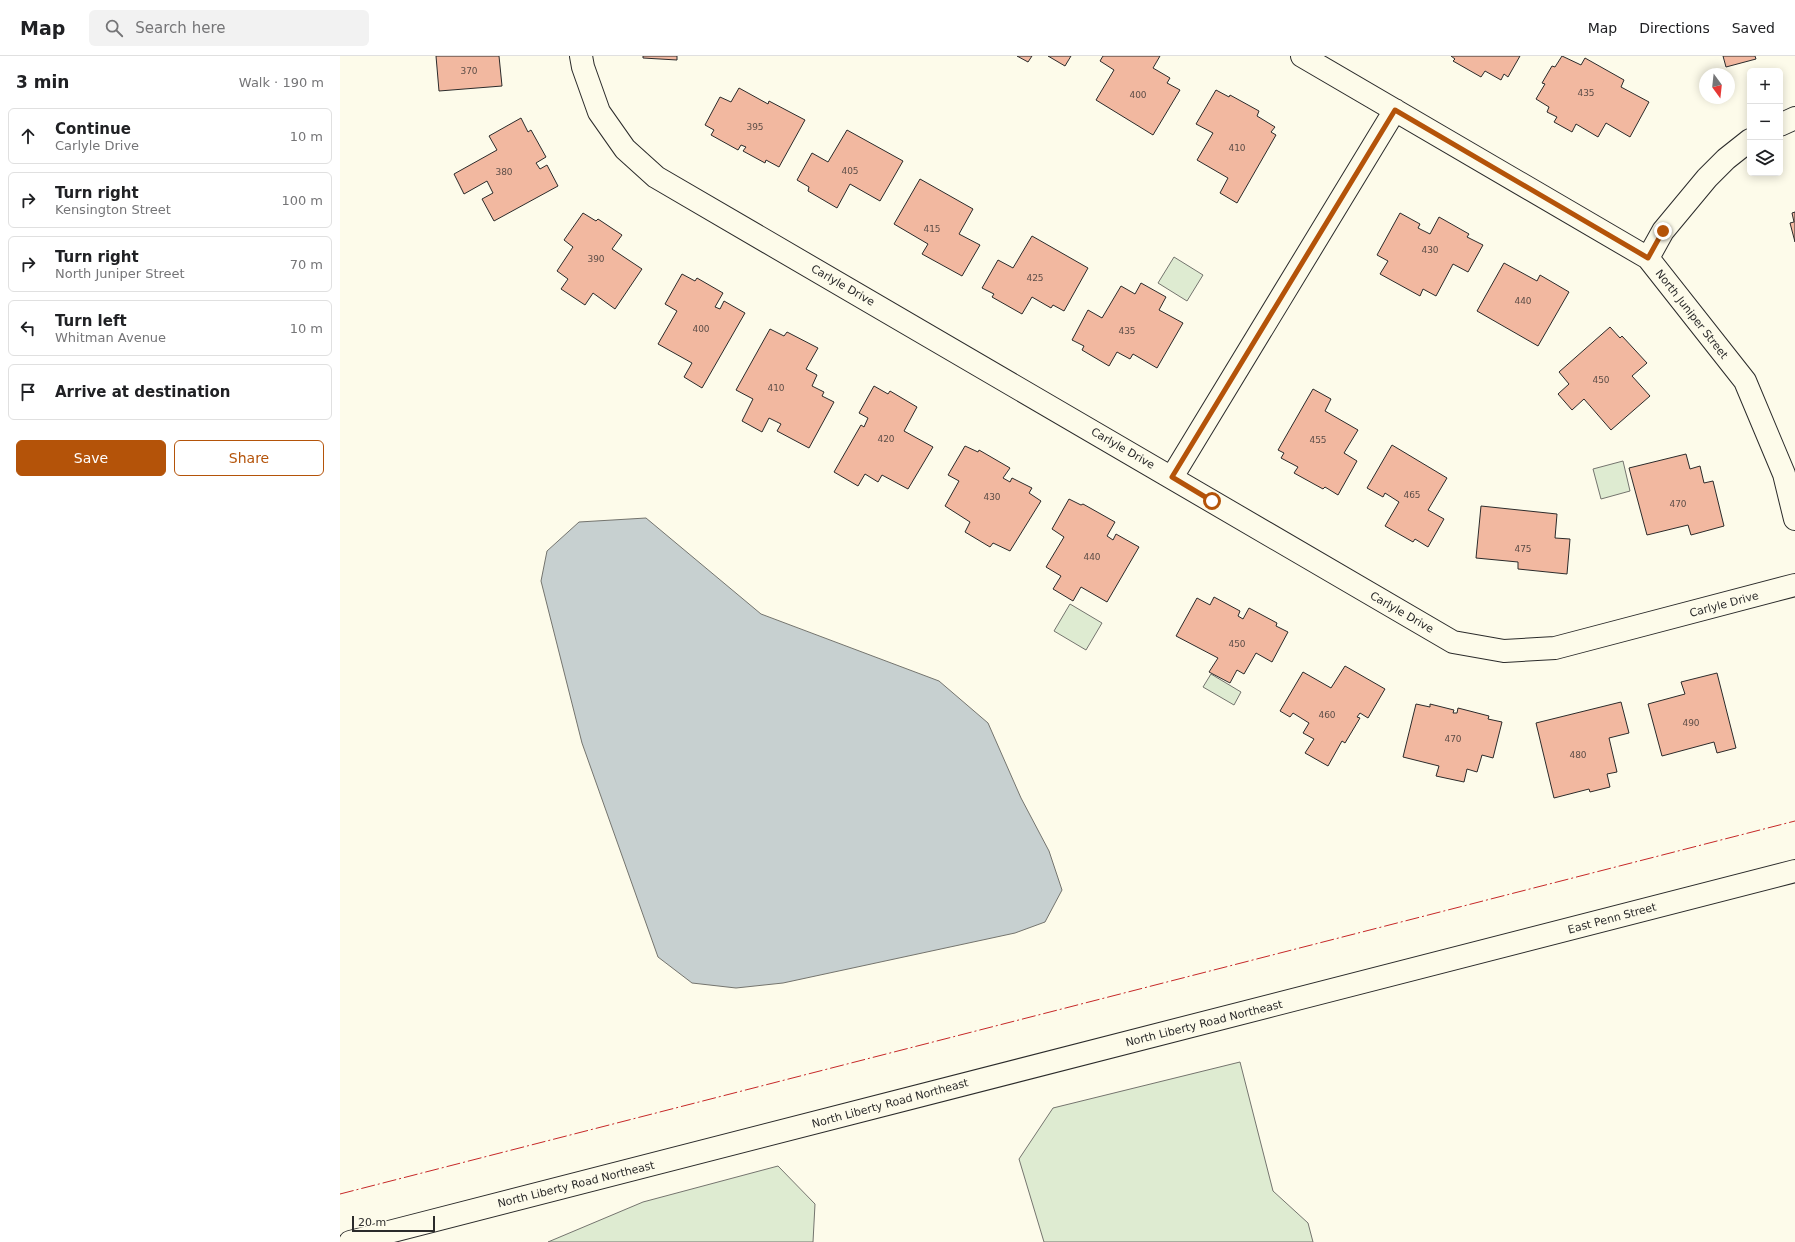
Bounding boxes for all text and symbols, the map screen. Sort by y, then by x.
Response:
search box [89,10,369,46]
text: Map [20,17,65,39]
icon: search [103,17,125,39]
text: Search here [135,19,225,37]
text: Map [1588,20,1617,36]
text: Directions [1639,20,1710,36]
text: Saved [1732,20,1775,36]
house number: 370 [460,66,478,76]
north arrow [1699,68,1735,104]
map controls [1747,68,1783,176]
button: + [1747,68,1783,104]
text: 3 min [16,72,69,92]
text: Walk · 190 m [239,75,324,90]
house number: 435 [1577,88,1595,98]
house number: 400 [1129,90,1147,100]
button: − [1747,104,1783,140]
text: Continue [55,120,131,138]
house number: 395 [746,122,764,132]
icon: ahead [17,125,39,147]
text: 10 m [290,129,323,144]
text: Carlyle Drive [55,138,139,153]
button: layers [1747,140,1783,176]
house number: 410 [1228,143,1246,153]
house number: 405 [841,166,859,176]
house number: 380 [495,167,513,177]
text: Turn right [55,184,139,202]
icon: right [17,189,39,211]
text: 100 m [281,193,323,208]
text: Kensington Street [55,202,171,217]
route end [1654,222,1672,240]
house number: 415 [923,224,941,234]
house number: 430 [1421,245,1439,255]
text: Turn right [55,248,139,266]
icon: right [17,253,39,275]
house number: 390 [587,254,605,264]
text: 70 m [290,257,323,272]
street label: Carlyle Drive [809,262,877,309]
text: North Juniper Street [55,266,185,281]
street label: North Juniper Street [1653,267,1731,362]
house number: 425 [1026,273,1044,283]
house number: 440 [1514,296,1532,306]
text: Turn left [55,312,127,330]
icon: left [17,317,39,339]
text: 10 m [290,321,323,336]
house number: 400 [692,324,710,334]
house number: 435 [1118,326,1136,336]
text: Whitman Avenue [55,330,166,345]
house number: 450 [1592,375,1610,385]
icon: arrive [17,381,39,403]
text: Arrive at destination [55,383,230,401]
house number: 410 [767,383,785,393]
street label: Carlyle Drive [1089,425,1157,472]
house number: 420 [877,434,895,444]
house number: 455 [1309,435,1327,445]
button: Save [16,440,166,476]
button: Share [174,440,324,476]
house number: 465 [1403,490,1421,500]
house number: 430 [983,492,1001,502]
route start [1203,492,1221,510]
house number: 470 [1669,499,1687,509]
house number: 475 [1514,544,1532,554]
house number: 440 [1083,552,1101,562]
street label: Carlyle Drive [1368,589,1436,636]
street label: Carlyle Drive [1688,589,1760,620]
house number: 450 [1228,639,1246,649]
house number: 460 [1318,710,1336,720]
house number: 490 [1682,718,1700,728]
house number: 470 [1444,734,1462,744]
house number: 480 [1569,750,1587,760]
street label: East Penn Street [1566,900,1658,937]
street label: North Liberty Road Northeast [1124,997,1285,1049]
street label: North Liberty Road Northeast [810,1076,970,1131]
street label: North Liberty Road Northeast [496,1158,657,1210]
scale bar [352,1214,435,1233]
text: 20 m [358,1216,386,1229]

